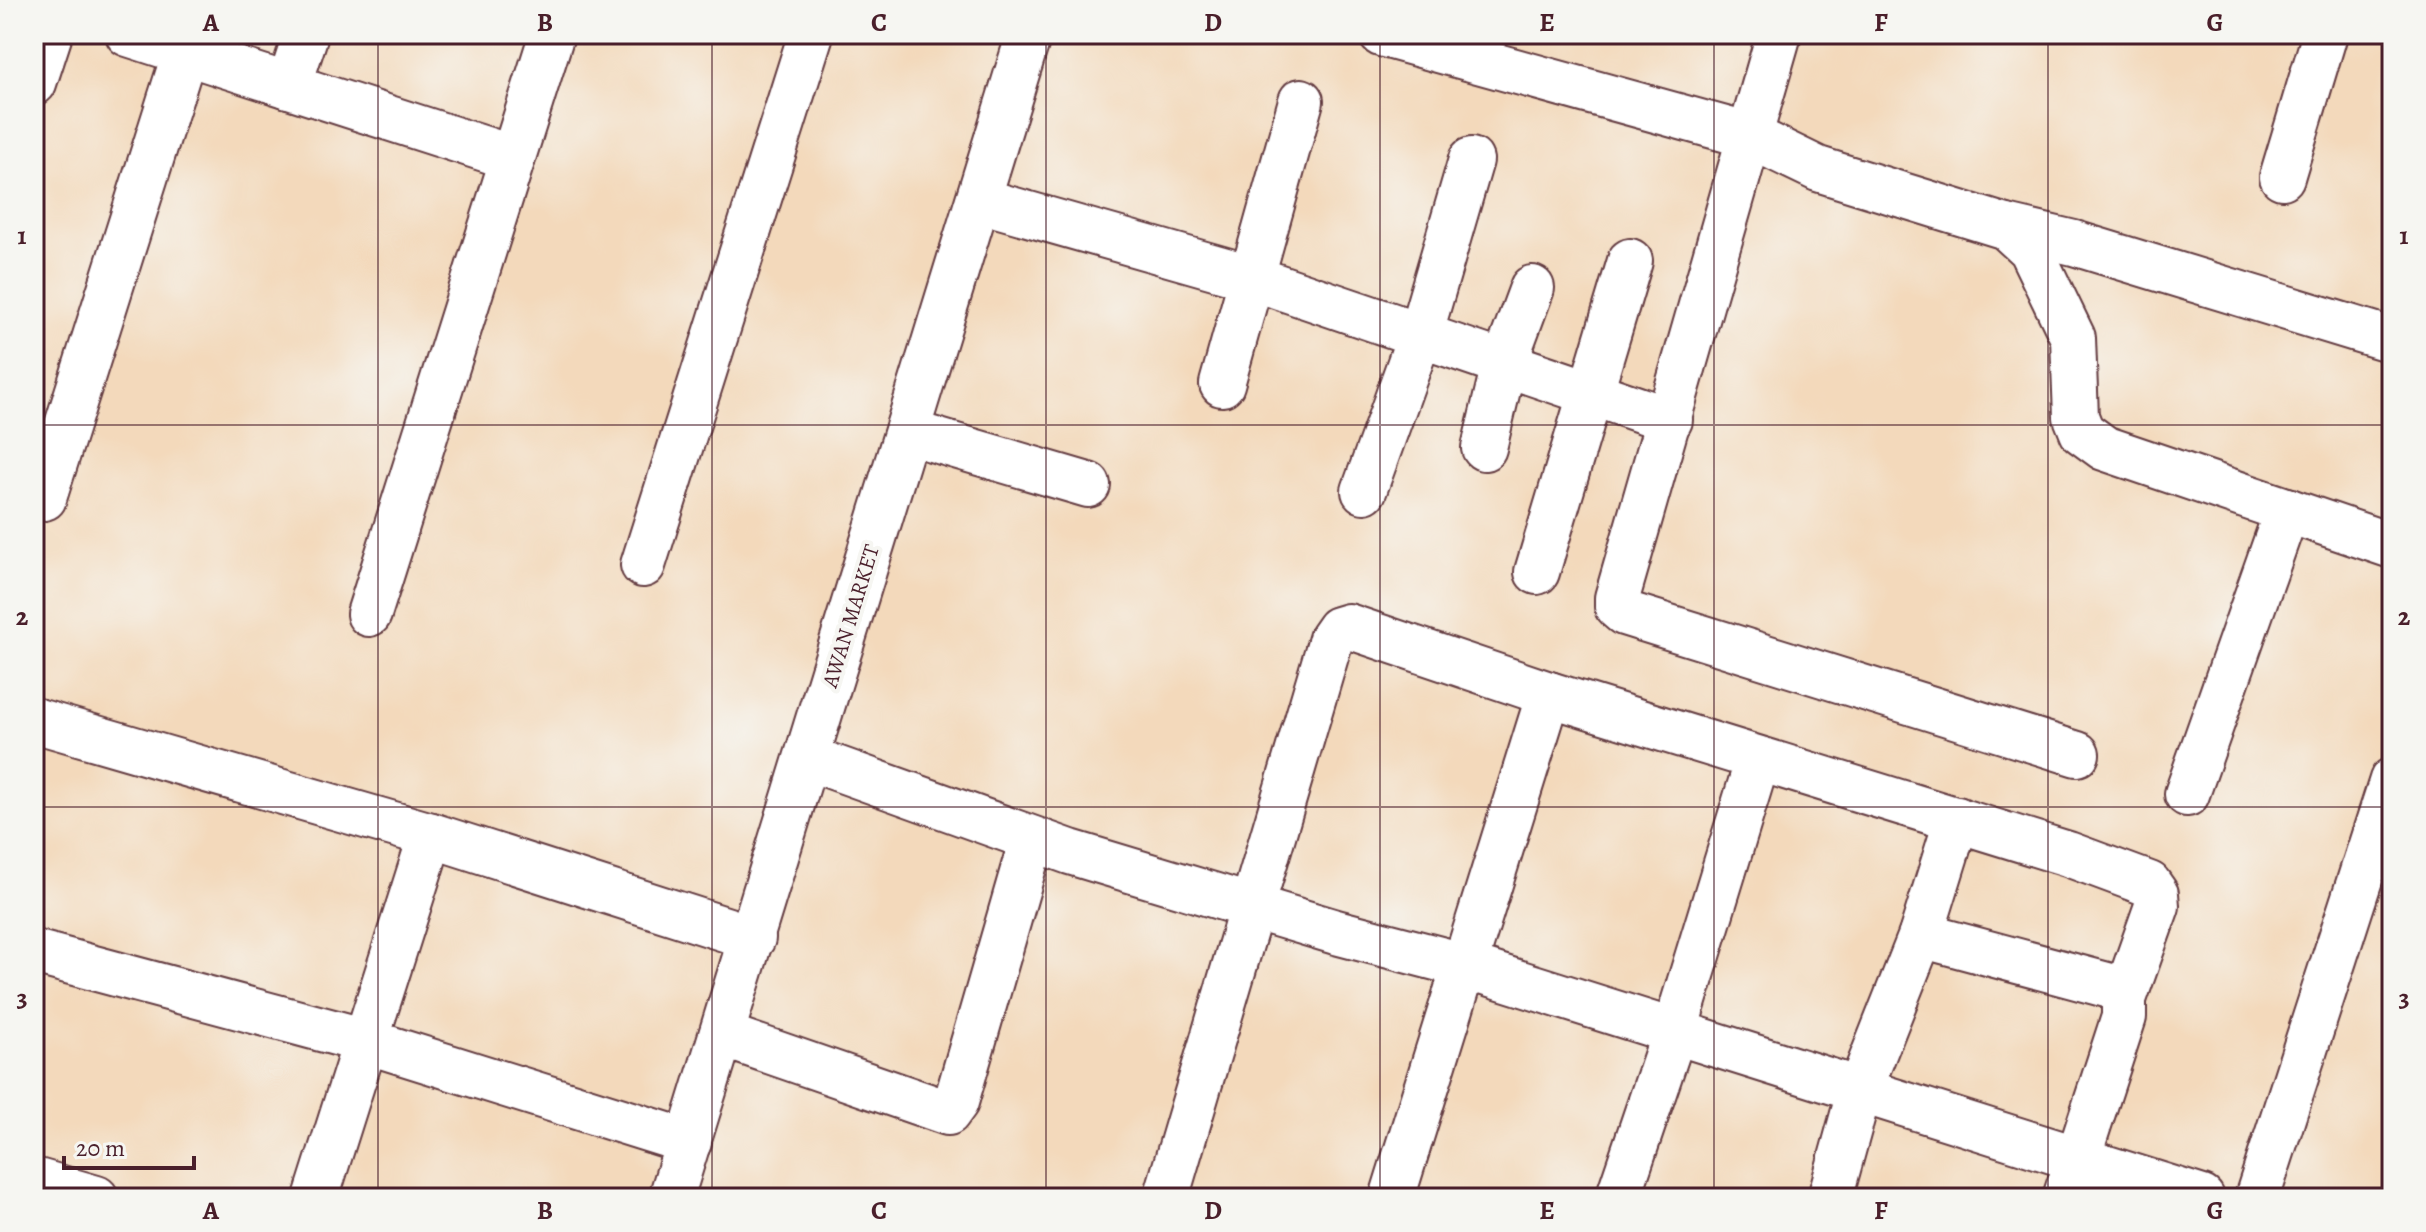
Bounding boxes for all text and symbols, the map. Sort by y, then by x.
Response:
text: A [202,5,220,40]
text: B [537,5,553,40]
text: C [871,5,887,40]
text: D [1204,5,1222,40]
text: E [1539,5,1555,40]
text: F [1874,5,1888,40]
text: G [2206,5,2224,40]
text: 1 [17,218,27,253]
text: 1 [2399,218,2409,253]
street label: AWAN MARKET [815,541,887,692]
text: 2 [16,599,29,634]
text: 2 [2398,599,2411,634]
text: 3 [16,980,28,1015]
text: 3 [2398,980,2410,1015]
scale bar [64,1120,194,1170]
text: 20 m [76,1132,125,1164]
text: A [202,1193,220,1228]
text: B [537,1193,553,1228]
text: C [871,1193,887,1228]
text: D [1204,1193,1222,1228]
text: E [1539,1193,1555,1228]
text: F [1874,1193,1888,1228]
text: G [2206,1193,2224,1228]

